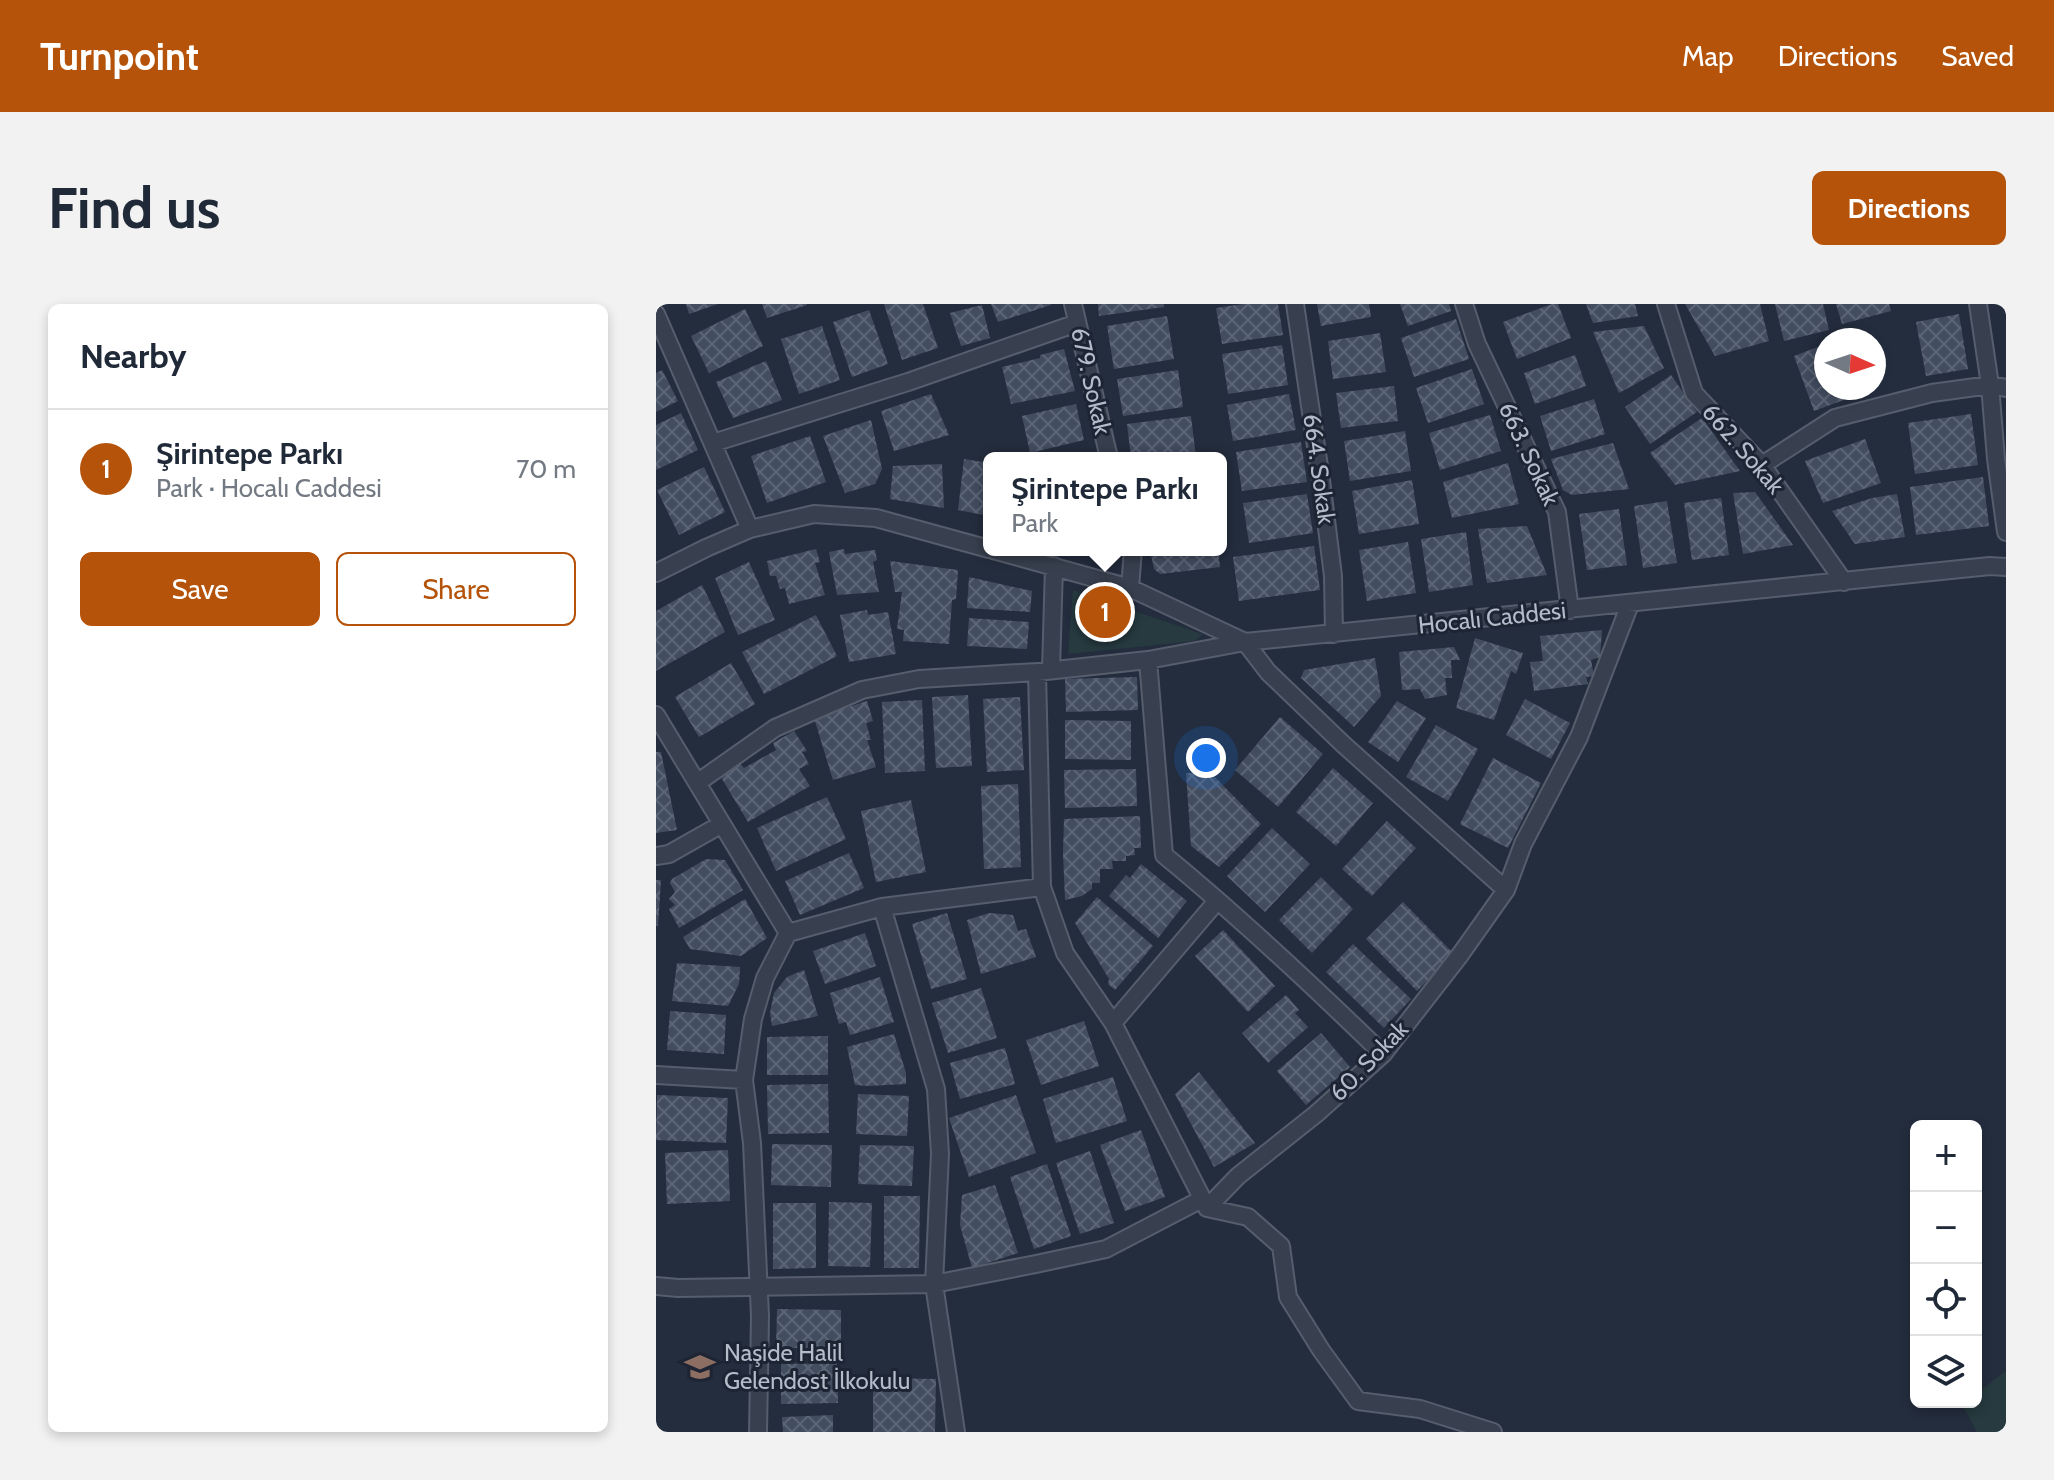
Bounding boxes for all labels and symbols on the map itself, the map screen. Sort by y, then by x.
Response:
street label: 679. Sokak [1065,324,1118,438]
north arrow [1814,328,1886,400]
street label: 663. Sokak [1493,397,1566,510]
street label: 662. Sokak [1696,398,1791,500]
street label: 664. Sokak [1297,412,1342,526]
pin: 1 [1079,582,1131,642]
street label: Hocalı Caddesi [1417,595,1567,640]
your location [1186,738,1226,778]
street label: 60. Sokak [1323,1014,1414,1107]
place label: Naşide Halil Gelendost İlkokulu [724,1338,910,1395]
school or university icon: Naşide Halil Gelendost İlkokulu [683,1350,717,1384]

